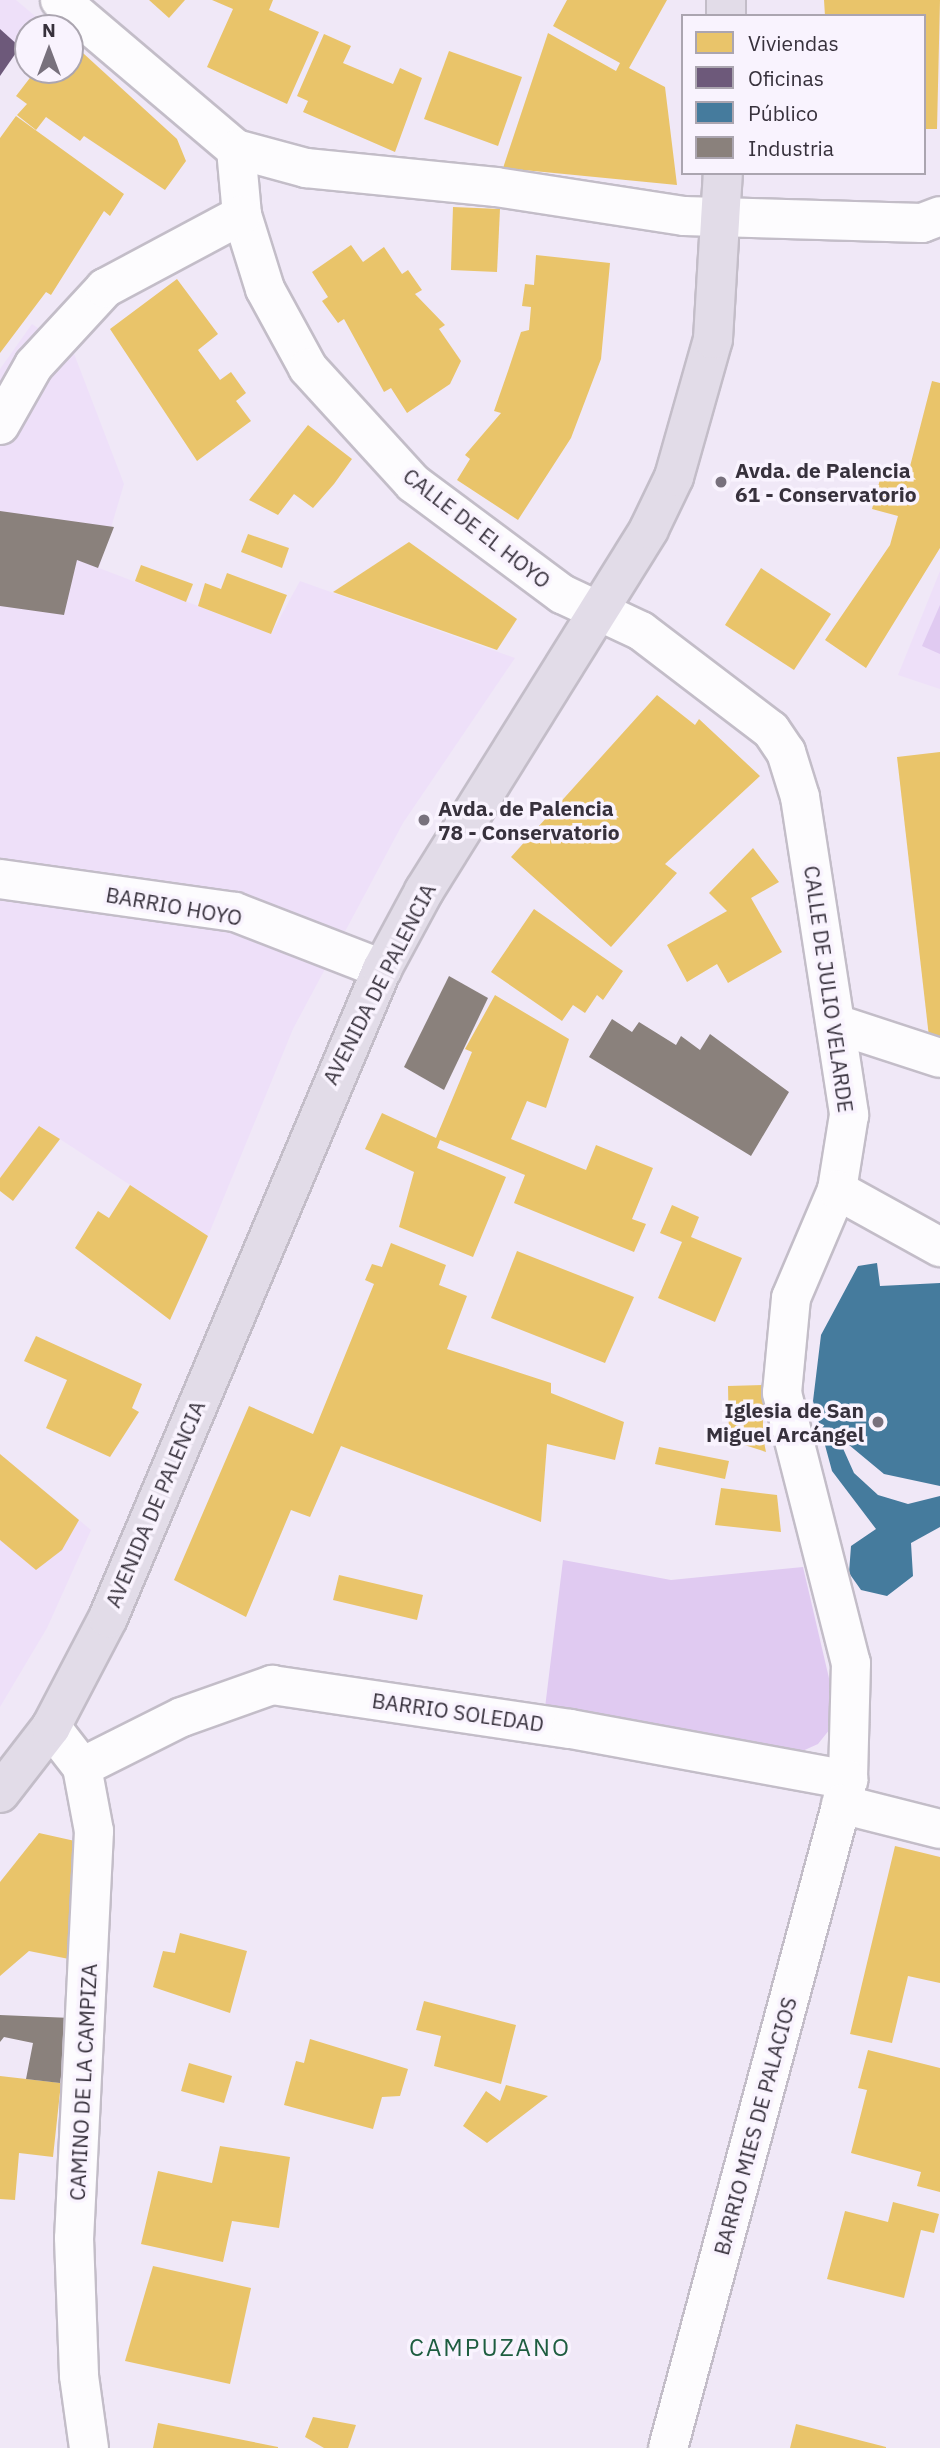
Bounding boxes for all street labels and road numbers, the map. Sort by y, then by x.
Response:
street label: CALLE DE EL HOYO [399,463,555,593]
street label: CALLE DE JULIO VELARDE [799,864,859,1114]
street label: AVENIDA DE PALENCIA [317,879,441,1089]
street label: BARRIO HOYO [104,882,244,930]
street label: AVENIDA DE PALENCIA [100,1397,210,1611]
street label: BARRIO SOLEDAD [370,1687,546,1737]
street label: CAMINO DE LA CAMPIZA [64,1963,102,2201]
street label: BARRIO MIES DE PALACIOS [708,1994,802,2258]

